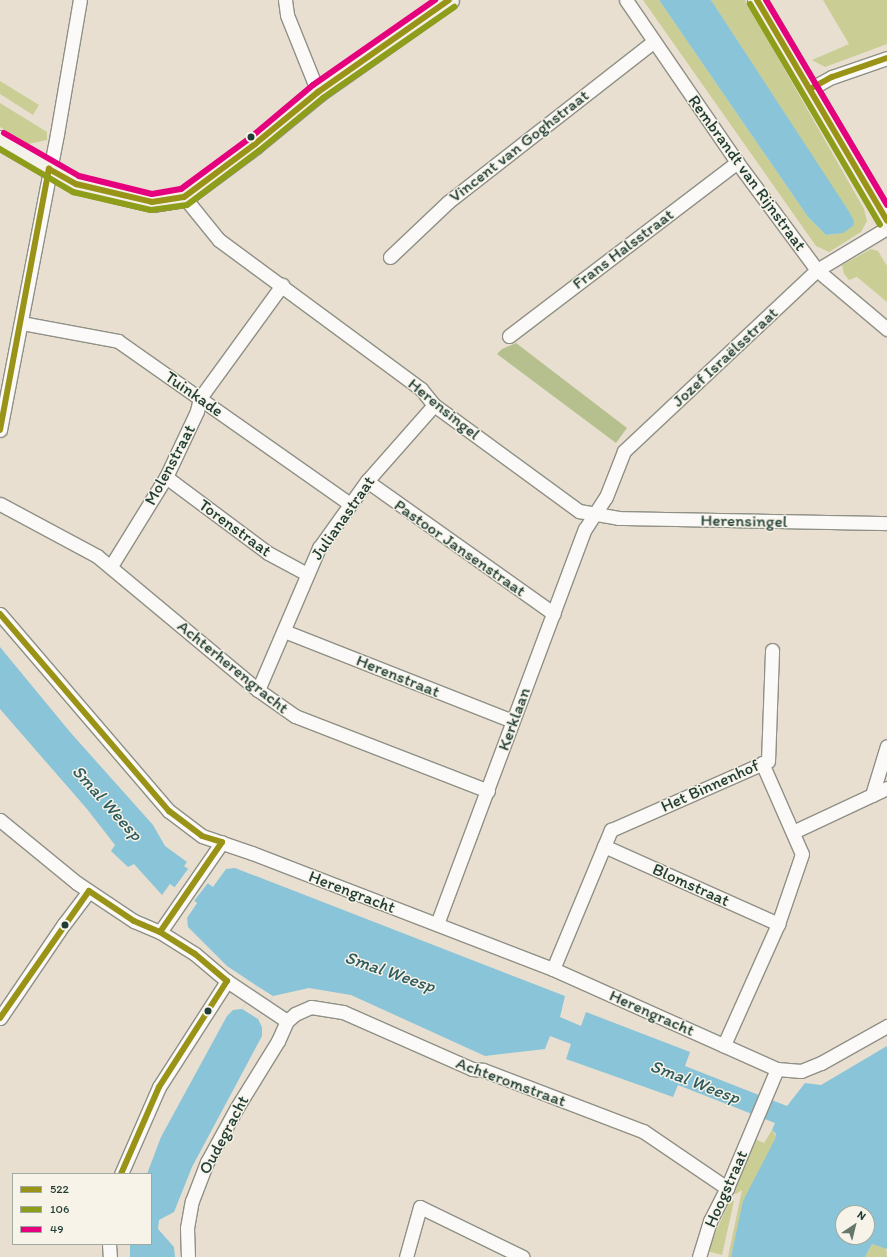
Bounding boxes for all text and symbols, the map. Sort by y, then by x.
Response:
street label: Vincent van Goghstraat [445,85,593,207]
street label: Rembrandt van Rijnstraat [684,91,810,255]
unlabelled marker [246,132,256,142]
street label: Frans Halsstraat [568,204,678,294]
street label: Jozef Israëlsstraat [668,303,782,411]
street label: Tuinkade [161,367,227,421]
street label: Herensingel [404,374,484,444]
street label: Molenstraat [140,421,200,509]
street label: Julianastraat [307,472,379,564]
street label: Torenstraat [195,495,275,561]
street label: Pastoor Jansenstraat [390,495,530,601]
street label: Herensingel [700,510,788,532]
street label: Achterherengracht [173,616,293,718]
street label: Herenstraat [353,650,443,702]
street label: Kerklaan [493,685,535,753]
street label: Het Binnenhof [657,755,763,817]
water label: Smal Weesp [68,761,146,845]
street label: Blomstraat [649,859,733,911]
street label: Herengracht [306,866,398,918]
unlabelled marker [60,920,70,930]
water label: Smal Weesp [343,947,437,997]
street label: Herengracht [606,985,698,1041]
unlabelled marker [203,1006,213,1016]
street label: Achteromstraat [453,1053,569,1111]
water label: Smal Weesp [648,1055,742,1109]
street label: Oudegracht [195,1092,253,1178]
street label: Hoogstraat [700,1147,752,1231]
legend [12,1173,152,1245]
text: 522 [50,1182,69,1196]
text: 106 [50,1202,69,1216]
north arrow [835,1205,875,1245]
text: N [855,1208,868,1223]
text: 49 [50,1222,64,1236]

